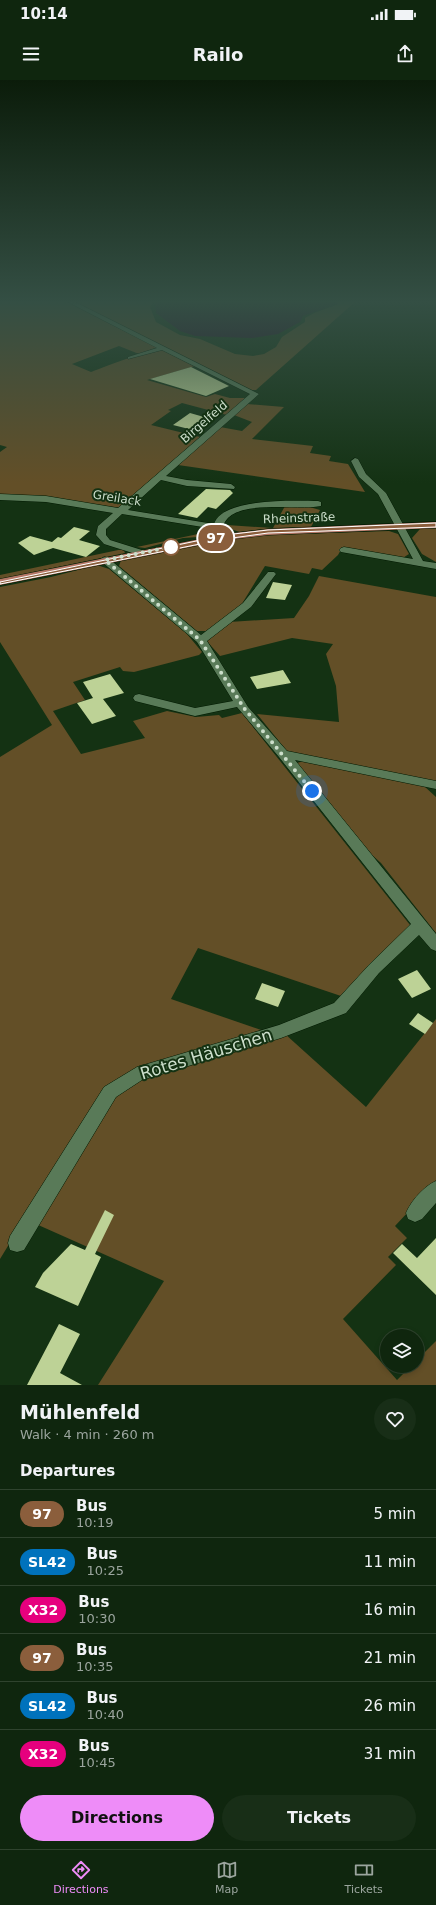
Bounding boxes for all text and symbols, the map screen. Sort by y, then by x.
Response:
text: 10:14 [20,5,68,23]
icon: menu [20,43,42,65]
icon: share [394,43,416,65]
text: Railo [193,44,243,65]
street label: Birgelfeld [178,398,230,446]
street label: Greilack [92,487,142,509]
street label: Rheinstraße [263,510,335,526]
line badge: 97 [198,525,234,551]
text: 97 [206,530,226,546]
unlabelled marker [162,538,180,556]
your location [302,781,322,801]
street label: Rotes Häuschen [138,1024,274,1084]
map controls [380,1329,424,1373]
button: layers [380,1329,424,1373]
button: heart [374,1398,416,1440]
text: Mühlenfeld [20,1401,140,1423]
text: Walk · 4 min · 260 m [20,1427,154,1442]
text: Departures [20,1462,115,1480]
text: Bus [76,1497,107,1515]
text: 5 min [373,1505,416,1523]
text: 97 [32,1506,52,1522]
text: 10:19 [76,1515,113,1530]
text: Bus [87,1545,118,1563]
text: 11 min [364,1553,416,1571]
text: SL42 [28,1554,67,1570]
text: 10:25 [87,1563,124,1578]
text: Bus [78,1593,109,1611]
text: 16 min [364,1601,416,1619]
text: X32 [28,1602,58,1618]
text: 10:30 [78,1611,116,1626]
text: Bus [76,1641,107,1659]
text: 21 min [364,1649,416,1667]
text: 97 [32,1650,52,1666]
text: 10:35 [76,1659,113,1674]
text: Bus [87,1689,118,1707]
text: 26 min [364,1697,416,1715]
text: SL42 [28,1698,67,1714]
text: 10:40 [87,1707,124,1722]
text: Bus [78,1737,109,1755]
text: 31 min [364,1745,416,1763]
text: X32 [28,1746,58,1762]
text: 10:45 [78,1755,116,1770]
button: Directions [20,1795,214,1841]
button: Tickets [222,1795,416,1841]
tab: Directions [53,1859,109,1896]
tab: Map [215,1859,238,1896]
tab: Tickets [345,1859,383,1896]

